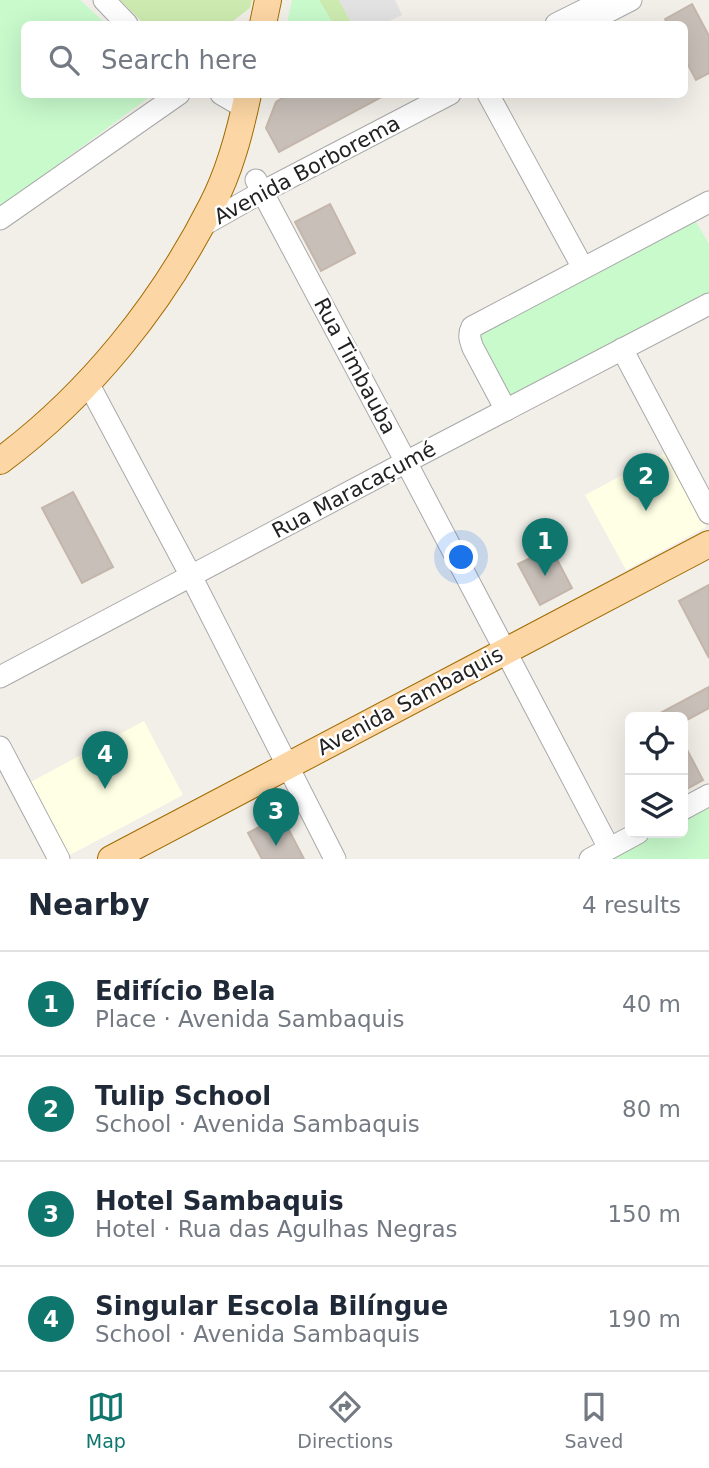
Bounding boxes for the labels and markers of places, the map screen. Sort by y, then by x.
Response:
pin: 2 [623,453,669,511]
pin: 1 [522,518,568,576]
pin: 4 [82,731,128,789]
pin: 3 [253,788,299,846]

